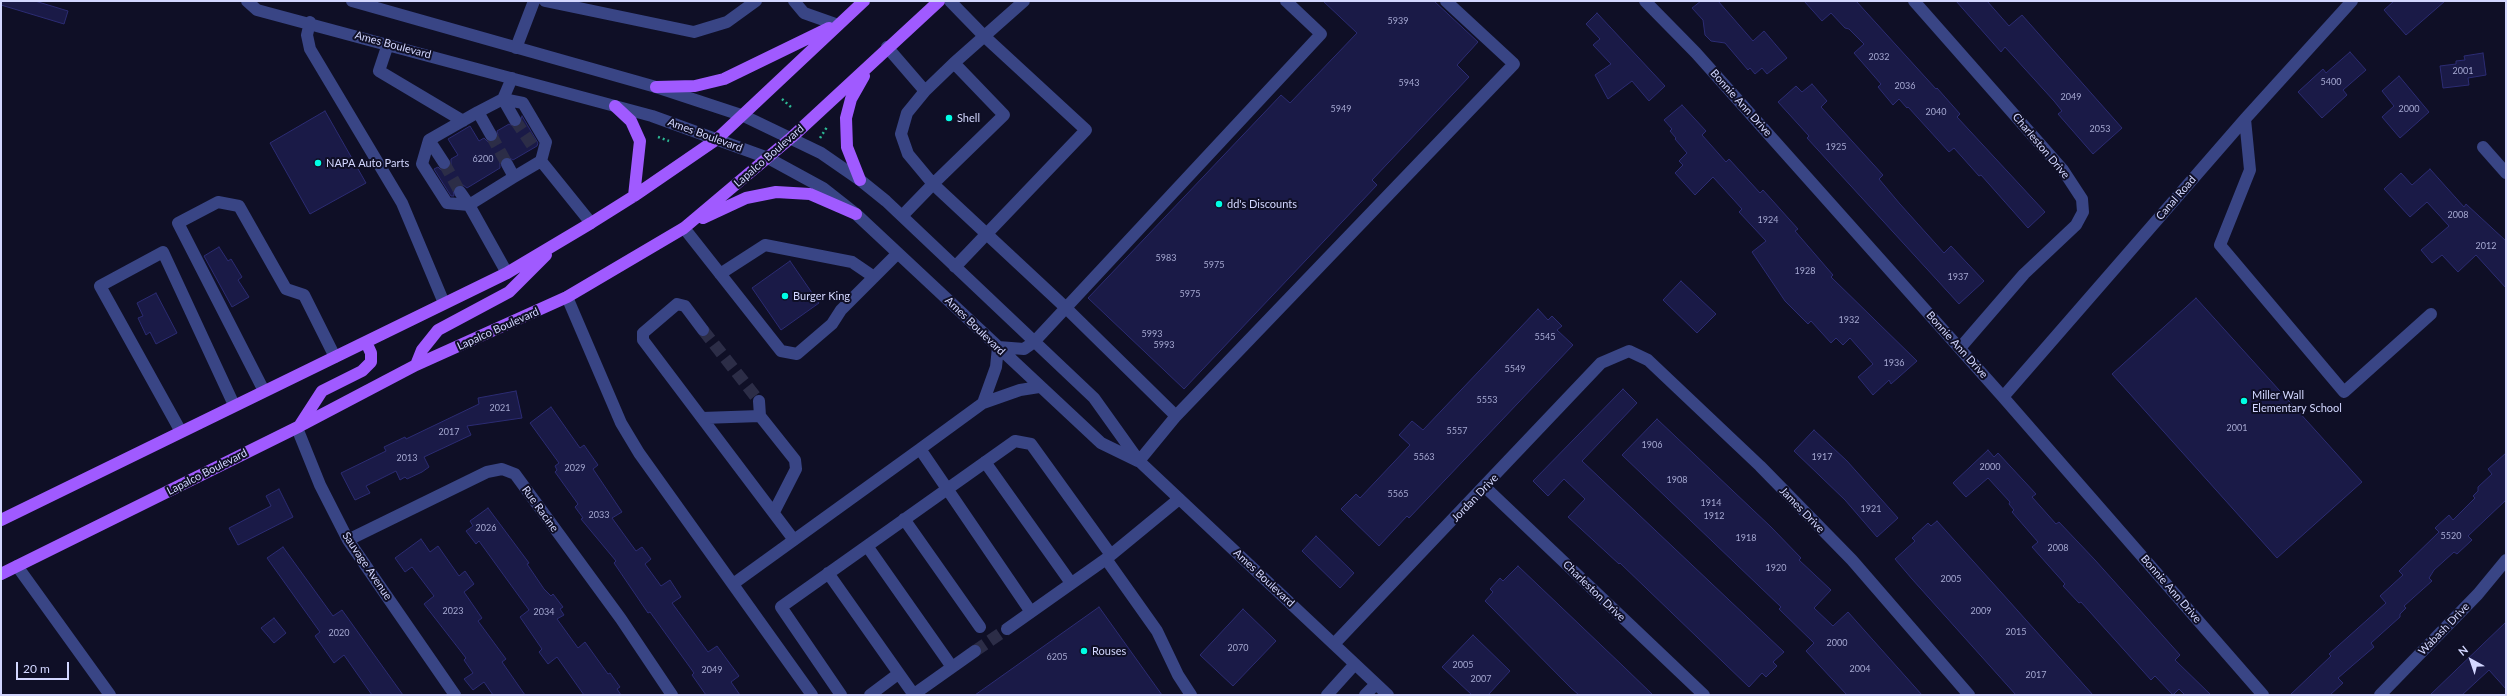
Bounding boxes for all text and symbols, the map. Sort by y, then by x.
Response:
house number: 5939 [1388,16,1408,26]
street label: Ames Boulevard [353,28,433,62]
house number: 2032 [1869,52,1889,62]
house number: 2001 [2453,66,2473,76]
street label: Bonnie Ann Drive [1707,67,1775,139]
house number: 5400 [2321,77,2341,87]
house number: 5943 [1399,78,1419,88]
house number: 2036 [1895,81,1915,91]
house number: 2049 [2061,92,2081,102]
house number: 5949 [1331,104,1351,114]
house number: 2000 [2399,104,2419,114]
house number: 2040 [1926,107,1946,117]
place label: Shell [957,111,980,125]
street label: Charleston Drive [2010,111,2072,181]
marker: Shell [944,113,954,123]
street label: Ames Boulevard [666,115,744,155]
street label: Lapalco Boulevard [731,122,807,190]
house number: 2053 [2090,124,2110,134]
house number: 1925 [1826,142,1846,152]
house number: 6200 [473,154,493,164]
place label: NAPA Auto Parts [326,156,409,170]
marker: NAPA Auto Parts [313,158,323,168]
street label: Canal Road [2153,173,2199,223]
place label: dd's Discounts [1227,197,1297,211]
marker: dd's Discounts [1214,199,1224,209]
house number: 2008 [2448,210,2468,220]
house number: 1924 [1758,215,1778,225]
house number: 2012 [2476,241,2496,251]
house number: 5983 [1156,253,1176,263]
house number: 5975 [1204,260,1224,270]
house number: 1928 [1795,266,1815,276]
house number: 1937 [1948,272,1968,282]
place label: Burger King [793,289,850,303]
house number: 5975 [1180,289,1200,299]
marker: Burger King [780,291,790,301]
street label: Ames Boulevard [942,294,1008,358]
street label: Lapalco Boulevard [455,305,541,353]
street label: Bonnie Ann Drive [1923,309,1991,381]
house number: 1932 [1839,315,1859,325]
house number: 5993 [1142,329,1162,339]
house number: 5545 [1535,332,1555,342]
house number: 5993 [1154,340,1174,350]
house number: 1936 [1884,358,1904,368]
house number: 5549 [1505,364,1525,374]
place label: Miller Wall Elementary School [2252,388,2342,414]
house number: 5553 [1477,395,1497,405]
marker: Miller Wall Elementary School [2239,396,2249,406]
house number: 2021 [490,403,510,413]
house number: 2001 [2227,423,2247,433]
house number: 5557 [1447,426,1467,436]
house number: 2017 [439,427,459,437]
house number: 1906 [1642,440,1662,450]
street label: Lapalco Boulevard [165,446,249,498]
house number: 5563 [1414,452,1434,462]
house number: 1917 [1812,452,1832,462]
house number: 2013 [397,453,417,463]
house number: 2000 [1980,462,2000,472]
house number: 2029 [565,463,585,473]
street label: Jordan Drive [1449,471,1501,525]
house number: 1908 [1667,475,1687,485]
street label: Rue Racine [519,483,561,535]
street label: James Drive [1777,484,1827,536]
house number: 5565 [1388,489,1408,499]
house number: 1914 [1701,498,1721,508]
house number: 1921 [1861,504,1881,514]
house number: 2033 [589,510,609,520]
house number: 1912 [1704,511,1724,521]
house number: 2026 [476,523,496,533]
street label: Sauvage Avenue [339,529,395,603]
house number: 5520 [2441,531,2461,541]
house number: 1918 [1736,533,1756,543]
house number: 2008 [2048,543,2068,553]
street label: Ames Boulevard [1231,546,1297,610]
street label: Bonnie Ann Drive [2138,552,2204,626]
street label: Charleston Drive [1560,558,1628,624]
house number: 1920 [1766,563,1786,573]
house number: 2005 [1941,574,1961,584]
street label: Wabash Drive [2416,600,2472,658]
house number: 2023 [443,606,463,616]
house number: 2009 [1971,606,1991,616]
house number: 2034 [534,607,554,617]
house number: 2015 [2006,627,2026,637]
house number: 2020 [329,628,349,638]
house number: 2000 [1827,638,1847,648]
north arrow [2451,640,2491,680]
house number: 2070 [1228,643,1248,653]
text: N [2456,643,2470,658]
place label: Rouses [1092,644,1126,658]
marker: Rouses [1079,646,1089,656]
house number: 6205 [1047,652,1067,662]
scale bar [18,654,71,680]
house number: 2005 [1453,660,1473,670]
text: 20 m [23,661,50,676]
house number: 2004 [1850,664,1870,674]
house number: 2049 [702,665,722,675]
house number: 2017 [2026,670,2046,680]
house number: 2007 [1471,674,1491,684]

